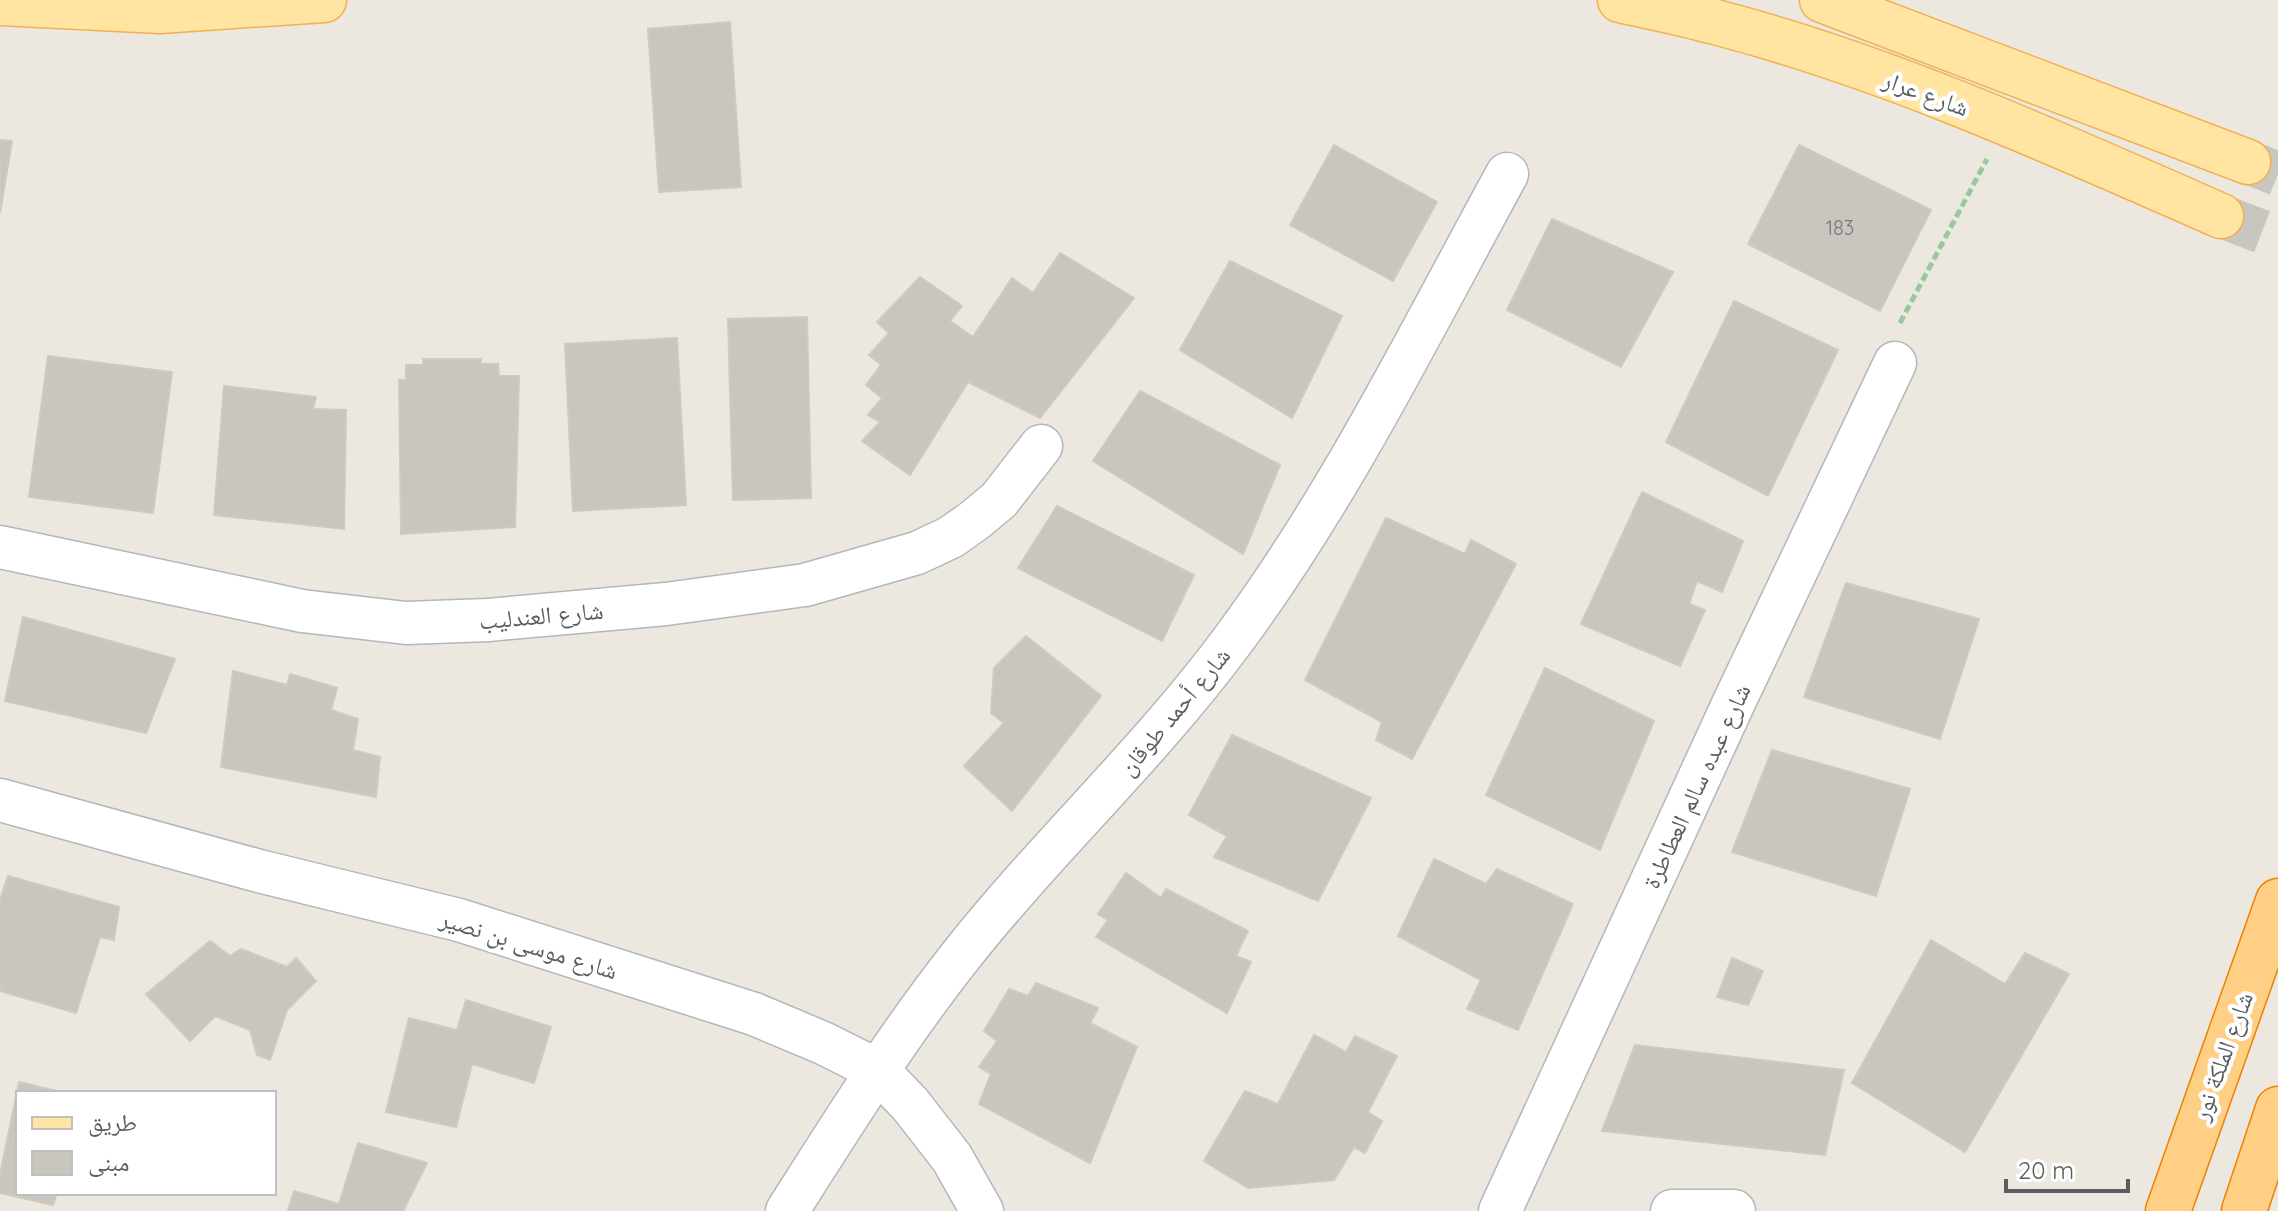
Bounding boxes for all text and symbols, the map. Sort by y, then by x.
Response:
street label: شارع عرار [1878,63,1973,123]
house number: 183 [1826,215,1854,240]
street label: شارع العندليب [478,595,604,636]
street label: شارع أحمد طوقان [1112,641,1237,782]
street label: شارع عبده سالم العطاطرة [1635,679,1758,894]
street label: شارع موسى بن نصير [435,902,621,986]
street label: شارع الملكة نور [2185,988,2260,1126]
legend [16,1091,276,1195]
text: طريق [88,1107,137,1137]
scale bar [2006,1143,2128,1193]
text: مبنى [88,1147,129,1177]
text: 20 m [2018,1155,2074,1185]

